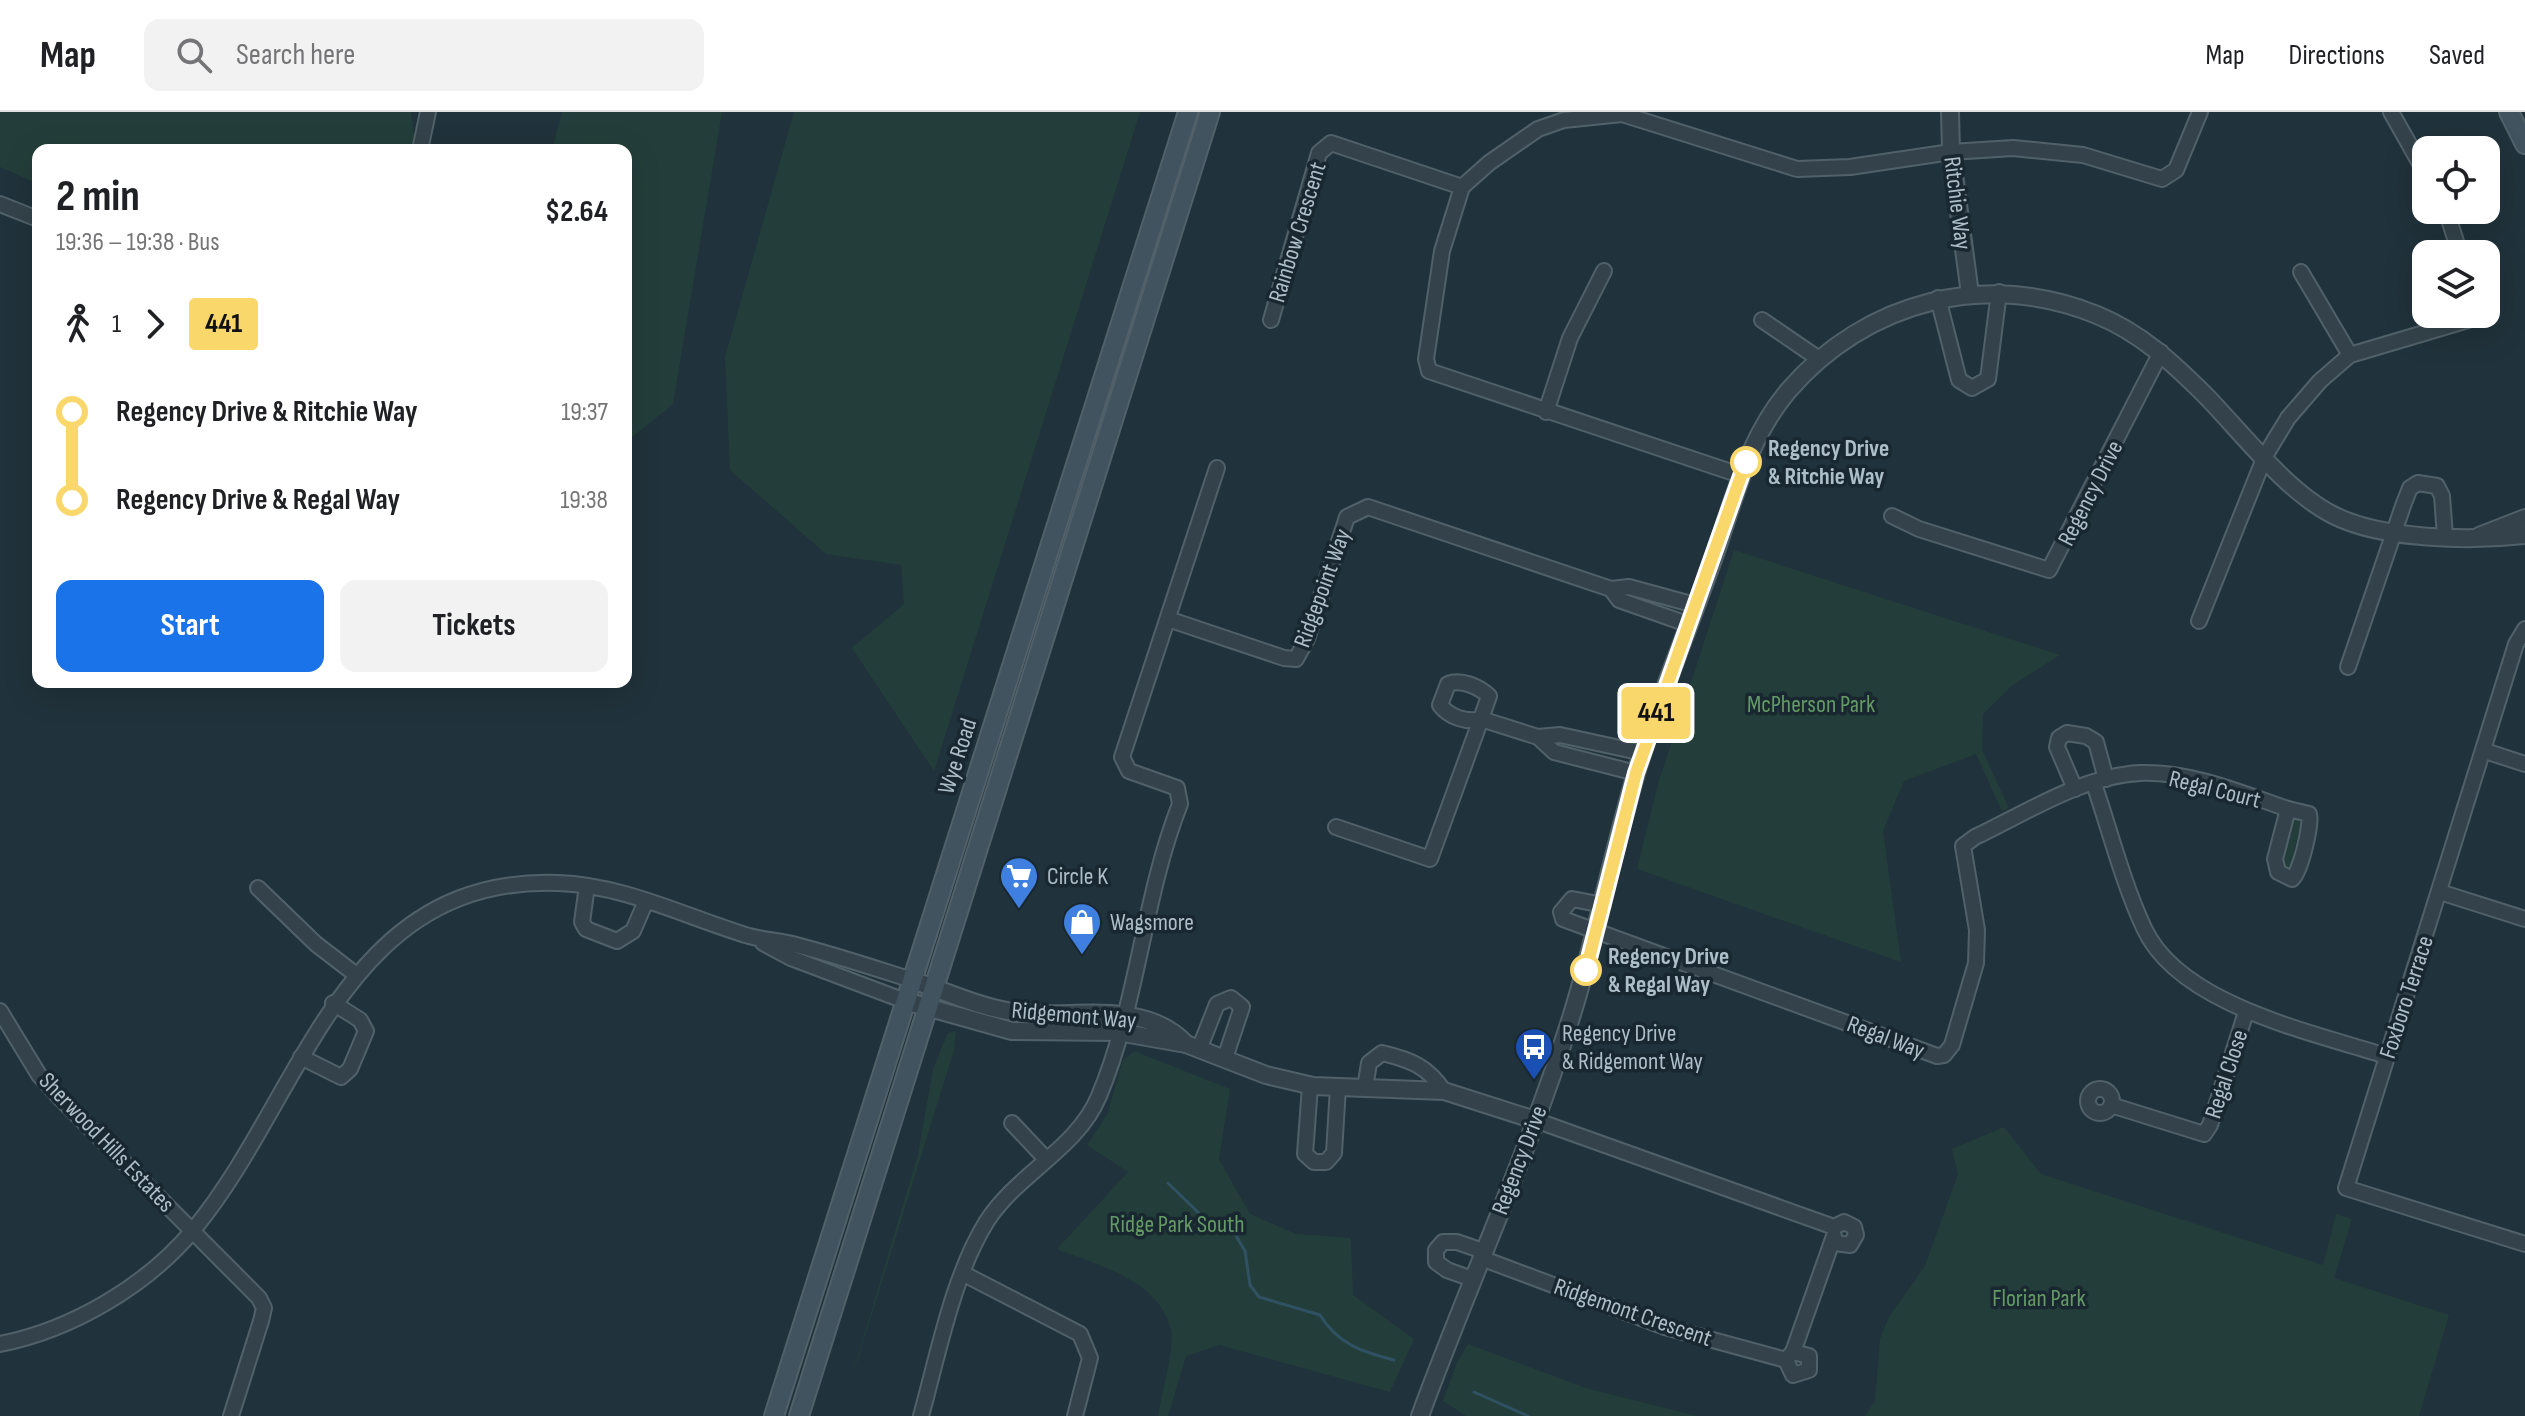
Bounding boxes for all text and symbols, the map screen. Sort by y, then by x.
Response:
search box [144,19,704,91]
text: Map [40,33,96,78]
icon: search [172,33,216,77]
text: Search here [236,37,355,73]
text: Map [2206,39,2245,72]
text: Directions [2289,39,2385,72]
text: Saved [2429,39,2485,72]
map controls [2412,136,2500,328]
button: locate [2412,136,2500,224]
street label: Ritchie Way [1937,155,1978,251]
street label: Rainbow Crescent [1262,159,1333,306]
text: 2 min [56,170,140,223]
text: $2.64 [545,194,608,230]
text: 19:36 – 19:38 · Bus [56,227,220,258]
button: layers [2412,240,2500,328]
icon: walk [56,302,100,346]
icon: forward [133,302,177,346]
text: 441 [205,307,242,340]
text: 1 [112,309,121,340]
text: Regency Drive & Ritchie Way [116,394,418,430]
text: 19:37 [561,397,608,428]
place label: Regency Drive & Ritchie Way [1768,434,1889,491]
street label: Regency Drive [2052,436,2129,551]
marker: Regency Drive & Ritchie Way [1731,447,1761,477]
text: Regency Drive & Regal Way [116,482,400,518]
text: 19:38 [560,485,608,516]
street label: Ridgepoint Way [1288,525,1357,651]
button: Start [56,580,324,672]
button: Tickets [340,580,608,672]
line badge: 441 [1610,687,1702,739]
park label: McPherson Park [1747,690,1875,719]
text: 441 [1637,696,1675,729]
street label: Wye Road [932,715,983,798]
street label: Regal Court [2166,764,2264,815]
supermarket icon: Circle K [998,855,1040,910]
place label: Circle K [1047,862,1108,891]
shop icon: Wagsmore [1061,901,1103,956]
place label: Wagsmore [1110,908,1194,937]
street label: Foxboro Terrace [2373,932,2440,1062]
place label: Regency Drive & Regal Way [1608,942,1729,999]
marker: Regency Drive & Regal Way [1571,955,1601,985]
street label: Ridgemont Way [1010,996,1137,1035]
street label: Regal Way [1843,1009,1929,1065]
place label: Regency Drive & Ridgemont Way [1562,1019,1703,1076]
bus stop icon: Regency Drive & Ridgemont Way [1513,1026,1555,1081]
street label: Regal Close [2199,1026,2254,1122]
street label: Sherwood Hills Estates [33,1066,181,1218]
street label: Regency Drive [1485,1102,1553,1219]
park label: Ridge Park South [1109,1210,1245,1239]
street label: Ridgemont Crescent [1550,1272,1715,1353]
park label: Florian Park [1992,1284,2086,1313]

